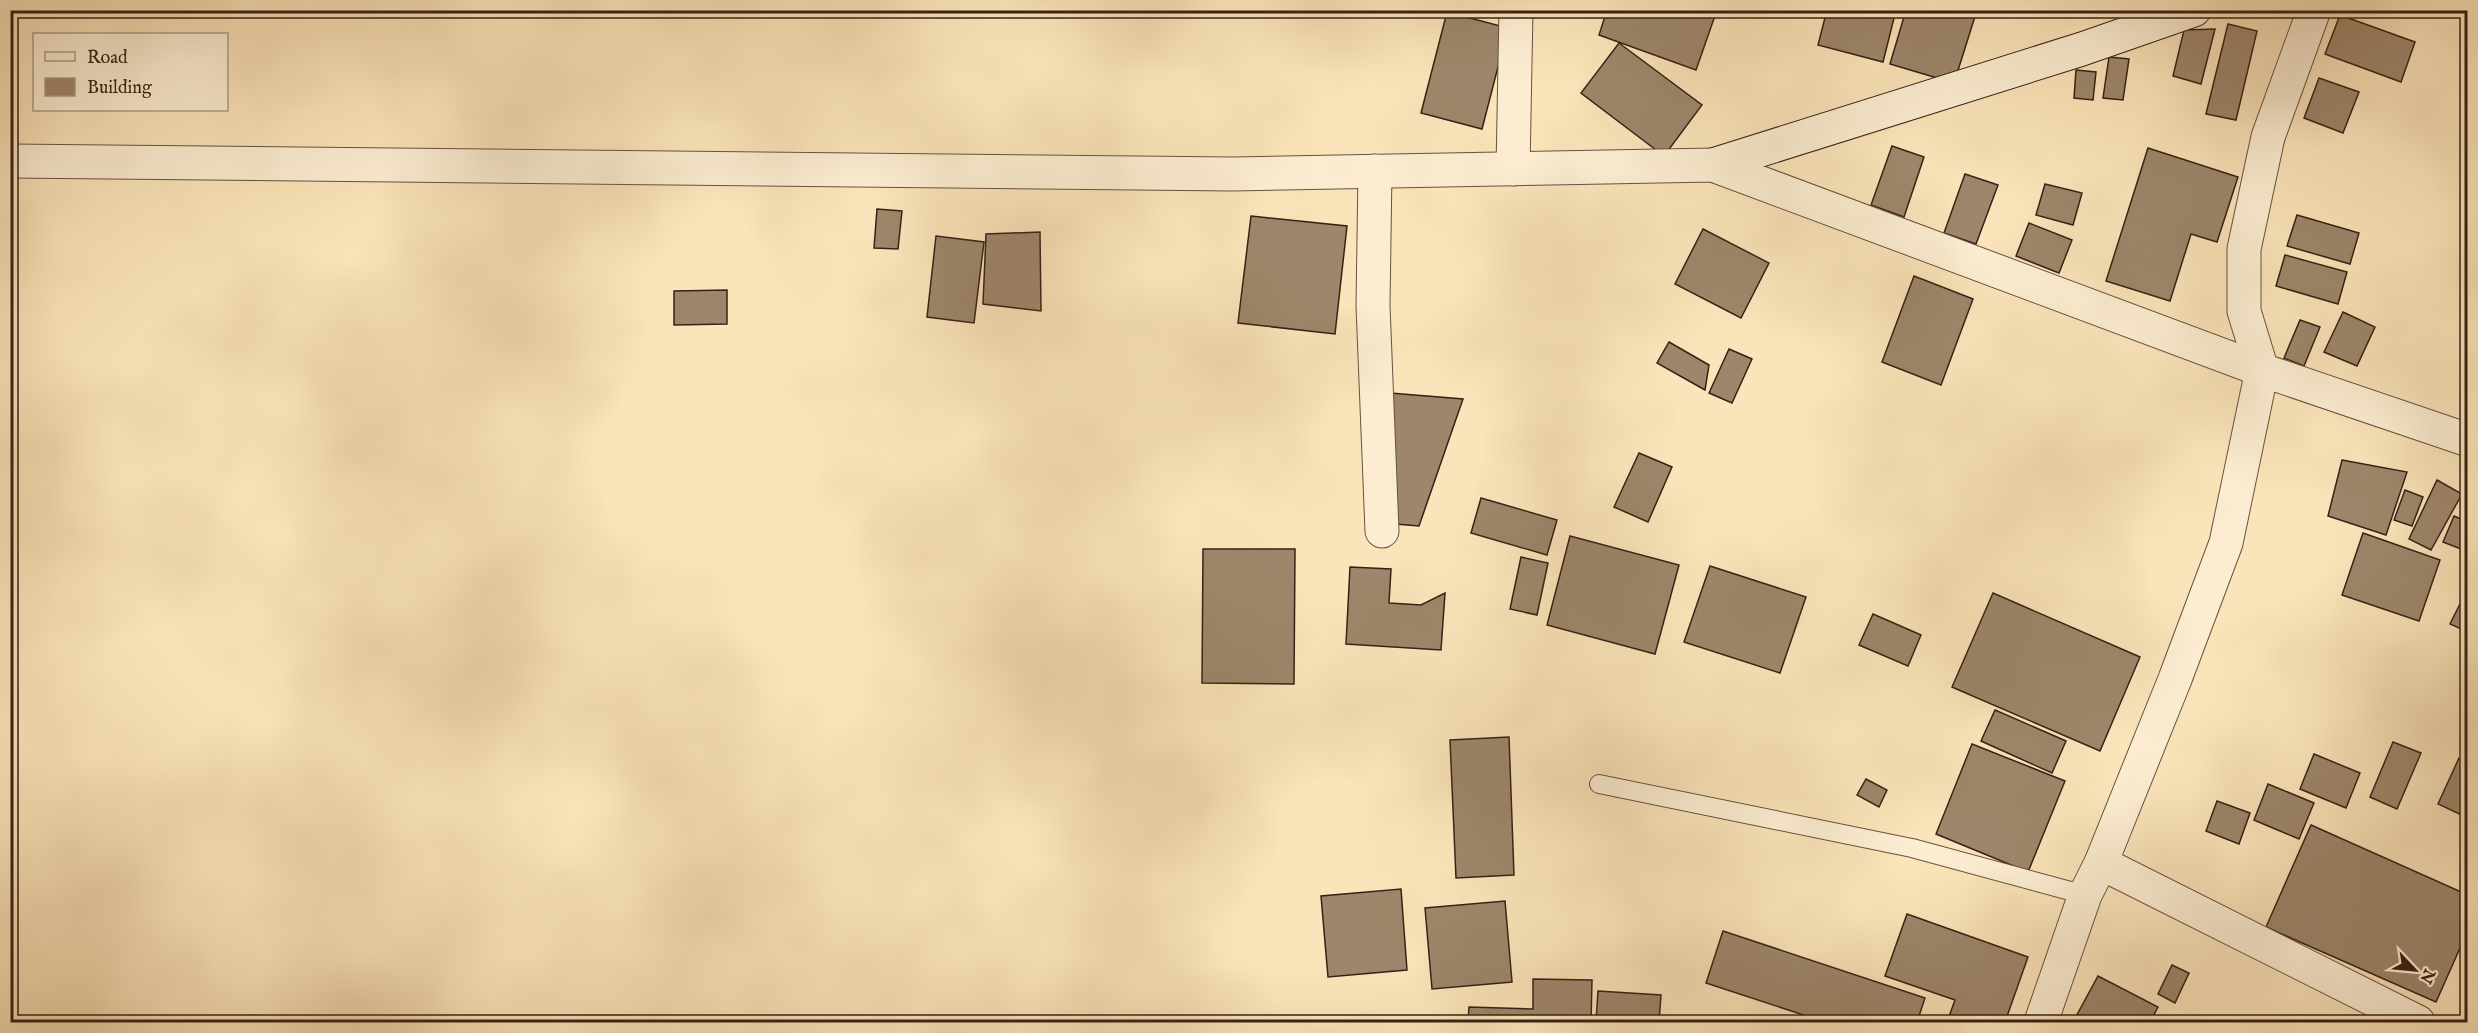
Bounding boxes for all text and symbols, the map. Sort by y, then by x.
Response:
legend [33,33,228,111]
text: Road [87,47,128,70]
text: Building [87,77,152,100]
north arrow [2385,940,2445,1000]
text: N [2415,964,2439,986]

